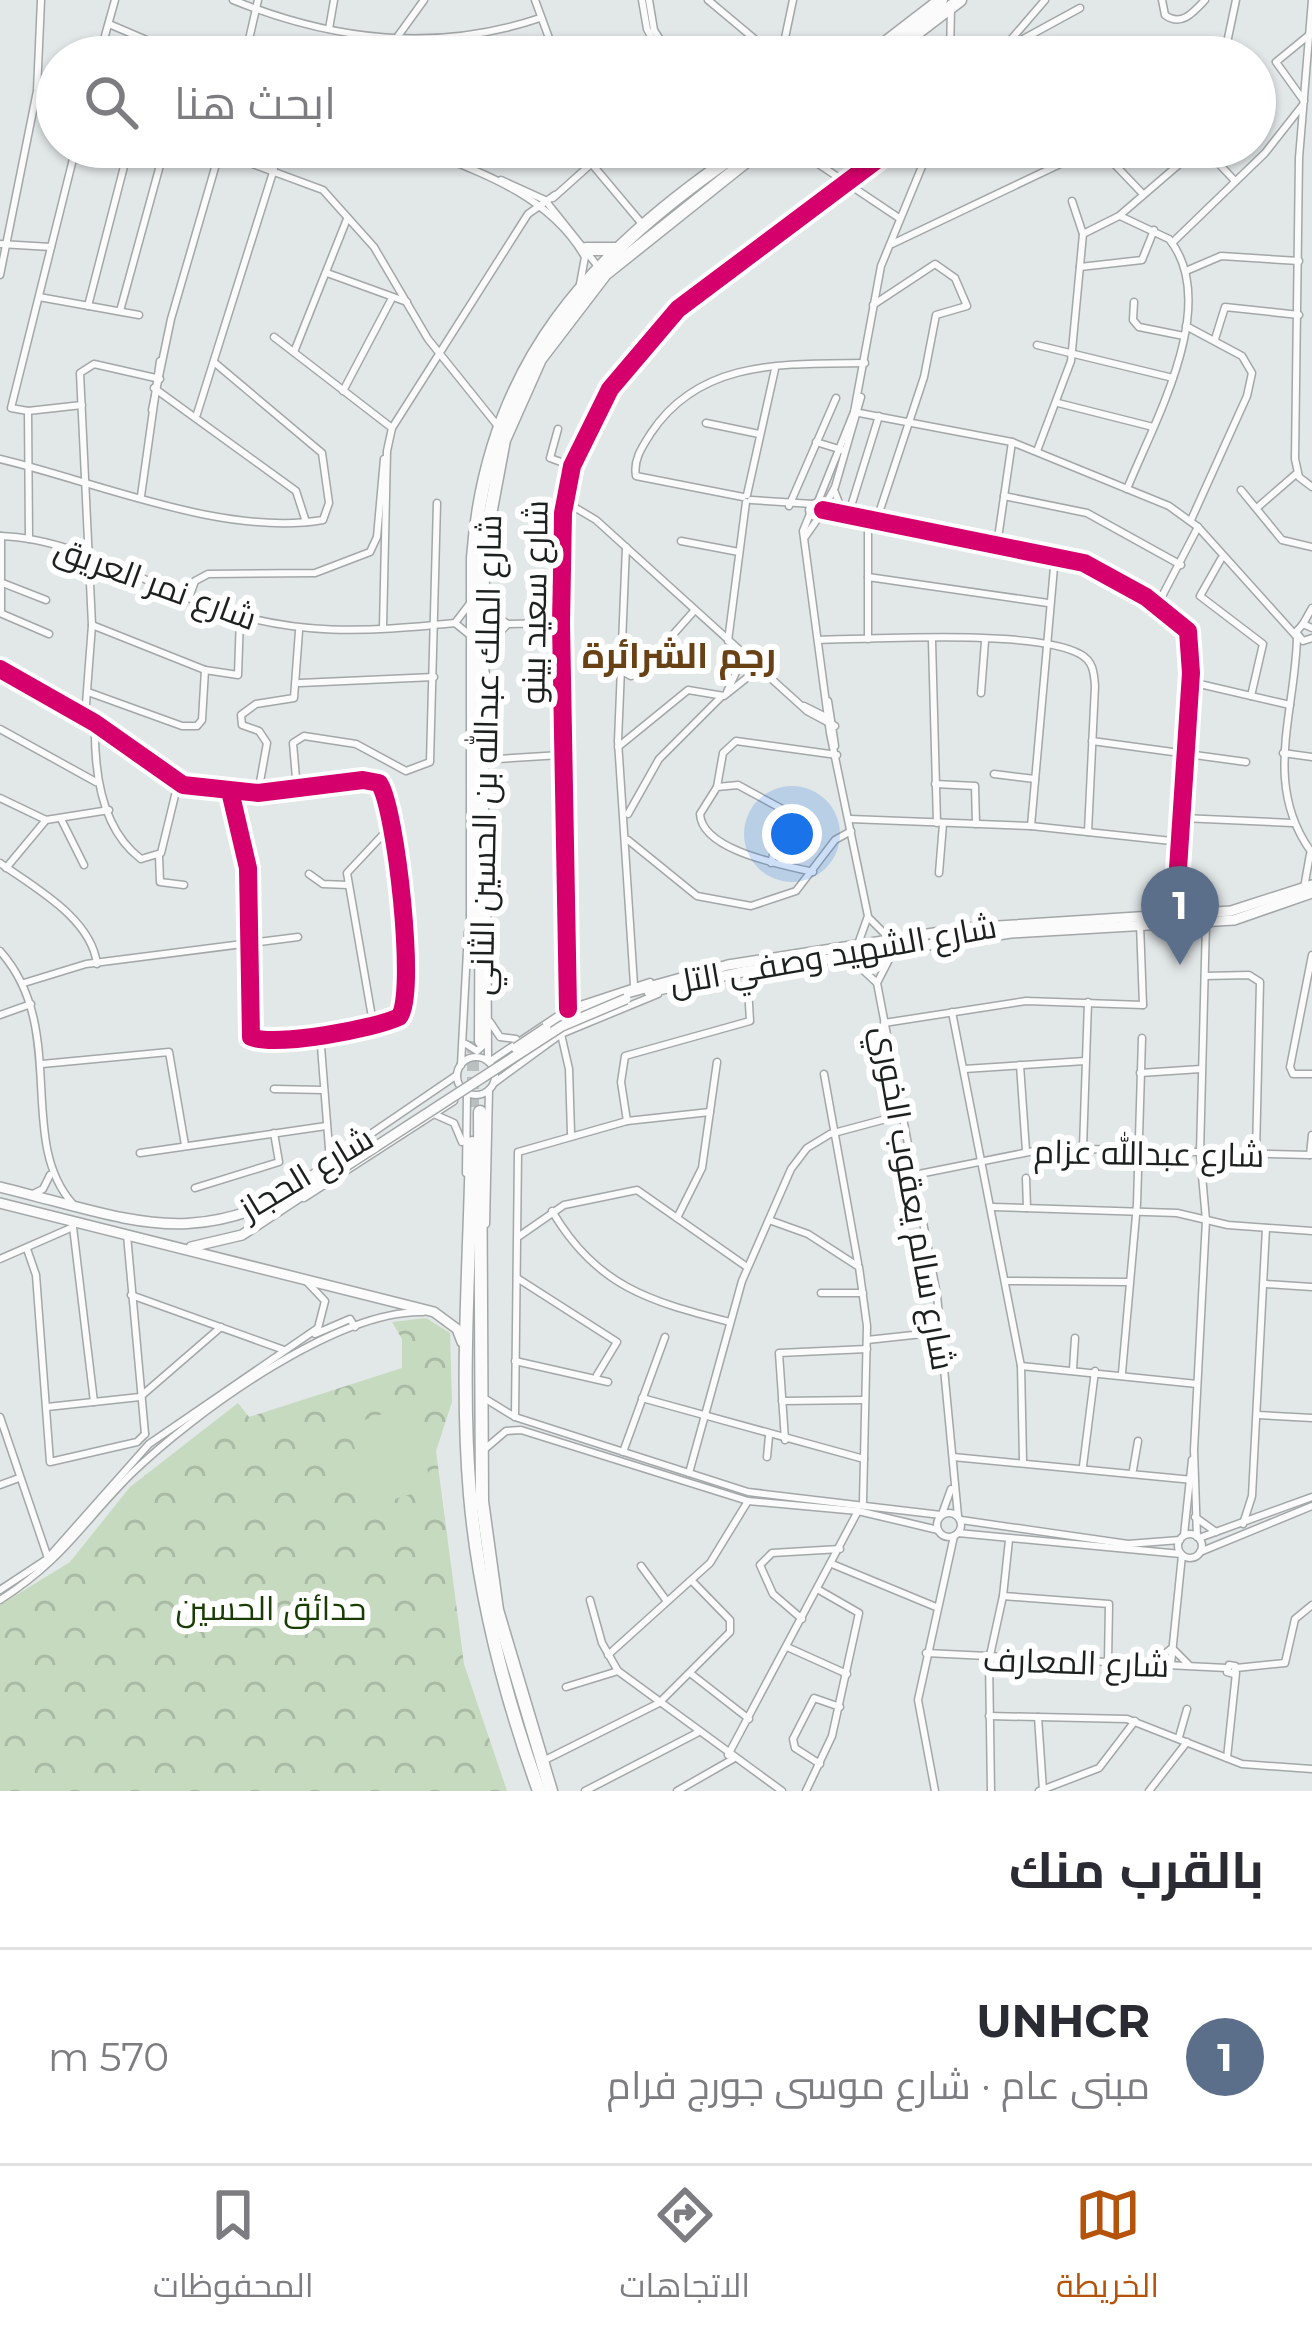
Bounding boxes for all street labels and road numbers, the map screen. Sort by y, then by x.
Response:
street label: شارع سعيد بينو [512,500,559,704]
street label: شارع الملك عبدالله بن الحسين الثاني [460,514,515,996]
street label: شارع نمر العريق [49,528,262,641]
street label: شارع الشهيد وصفي التل [666,906,1001,1008]
street label: شارع سالم يعقوب الخوري [858,1023,964,1374]
street label: شارع الحجاز [230,1118,382,1232]
street label: شارع عبدالله عزام [1033,1130,1265,1178]
street label: شارع المعارف [982,1639,1170,1688]

